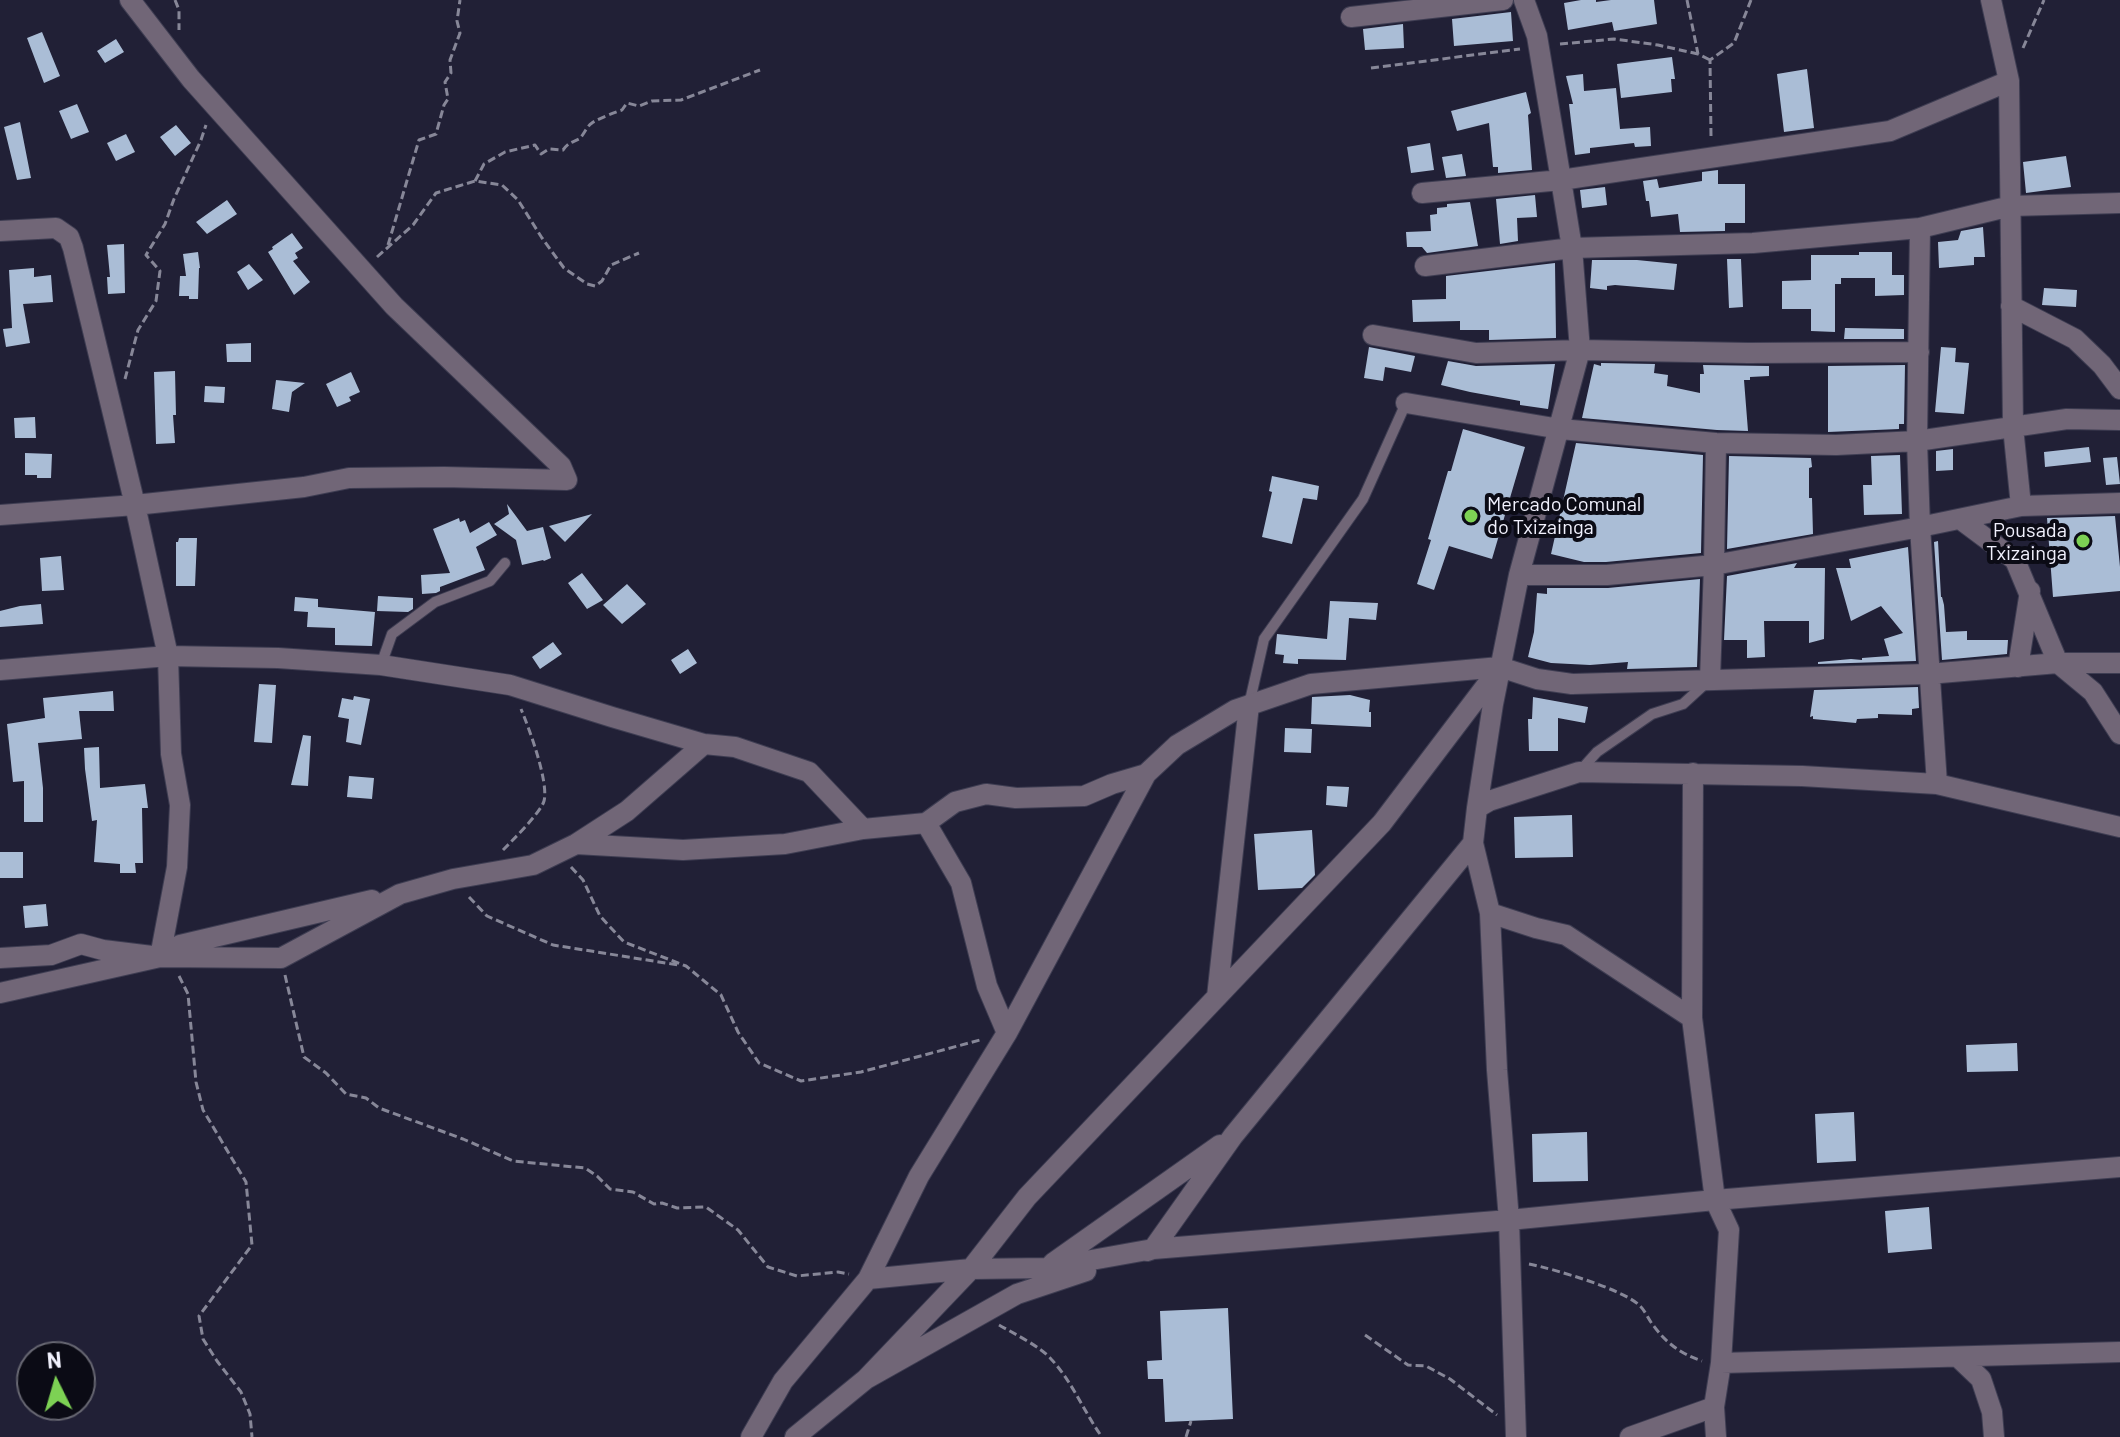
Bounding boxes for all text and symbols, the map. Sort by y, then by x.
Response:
place label: Mercado Comunal do Txizainga [1487,492,1641,539]
marker: Mercado Comunal do Txizainga [1462,507,1480,525]
place label: Pousada Txizainga [1986,518,2067,565]
marker: Pousada Txizainga [2074,532,2092,550]
north arrow [16,1341,96,1421]
text: N [46,1345,63,1373]

